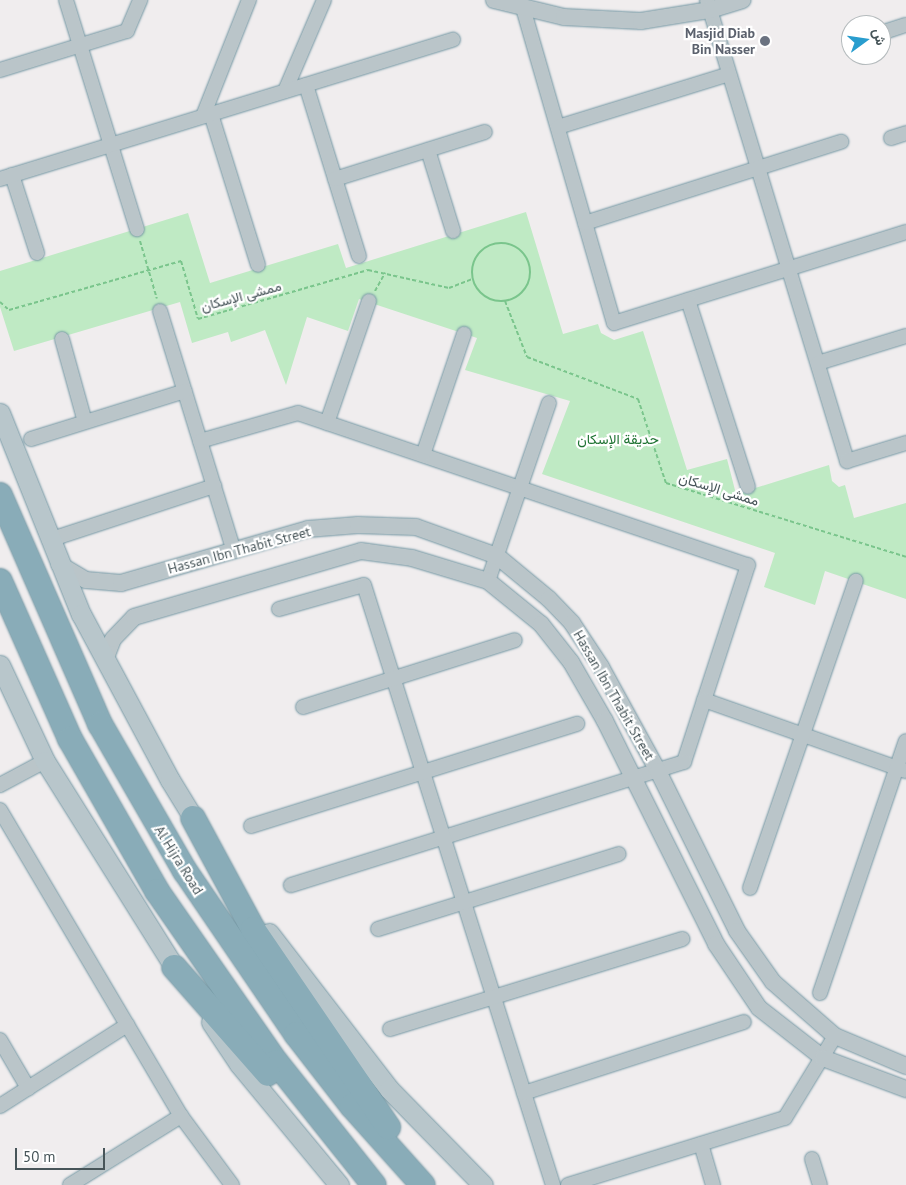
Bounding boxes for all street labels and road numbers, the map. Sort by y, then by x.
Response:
street label: ممشى الإسكان [199,277,283,315]
street label: ممشى الإسكان [677,469,761,509]
street label: Hassan Ibn Thabit Street [166,523,312,577]
street label: Hassan Ibn Thabit Street [570,627,658,763]
street label: Al Hijra Road [151,822,207,898]

